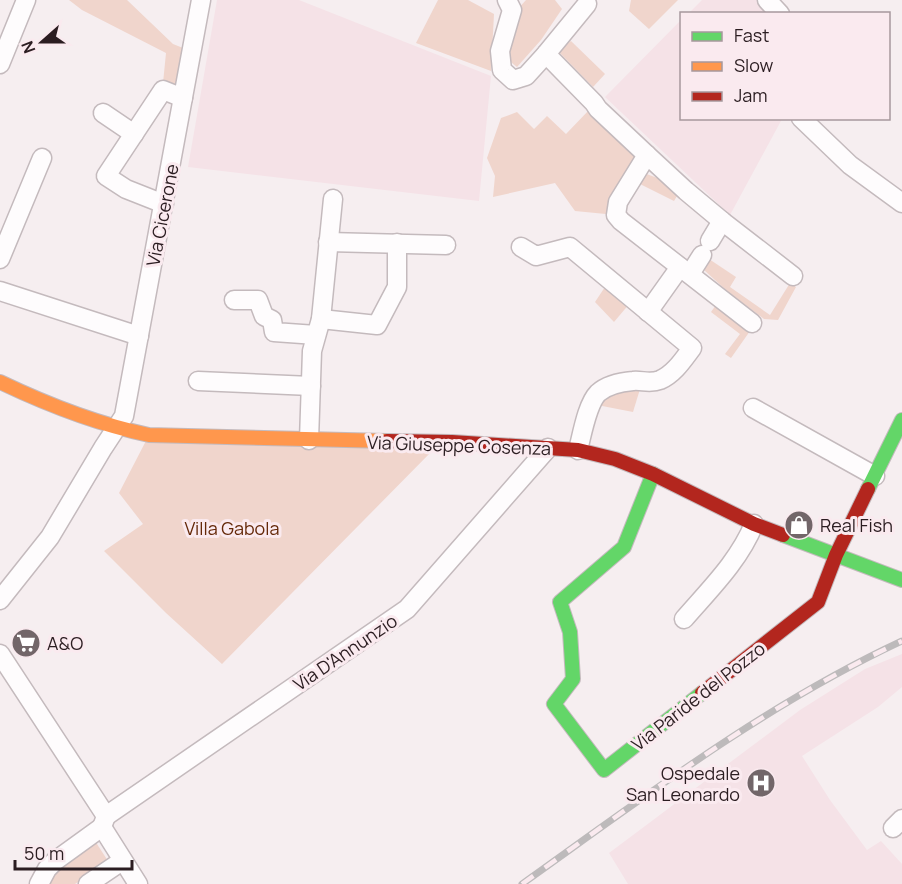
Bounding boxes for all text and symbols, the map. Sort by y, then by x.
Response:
north arrow [12,12,72,72]
legend [680,12,890,120]
text: Fast [734,23,769,47]
text: N [16,38,40,57]
text: Slow [734,53,774,77]
text: Jam [734,83,768,107]
street label: Via Cicerone [140,162,184,268]
street label: Via Giuseppe Cosenza [367,430,551,460]
shop icon: Real Fish [783,509,815,541]
place label: Real Fish [820,513,893,537]
park label: Villa Gabola [185,516,279,540]
street label: Via D'Annunzio [288,608,402,696]
supermarket icon: A&O [10,627,42,659]
place label: A&O [47,631,83,655]
street label: Via Paride del Pozzo [626,636,770,756]
place label: Ospedale San Leonardo [626,761,740,806]
hospital icon: Ospedale San Leonardo [745,767,777,799]
scale bar [15,833,132,871]
text: 50 m [24,841,64,865]

